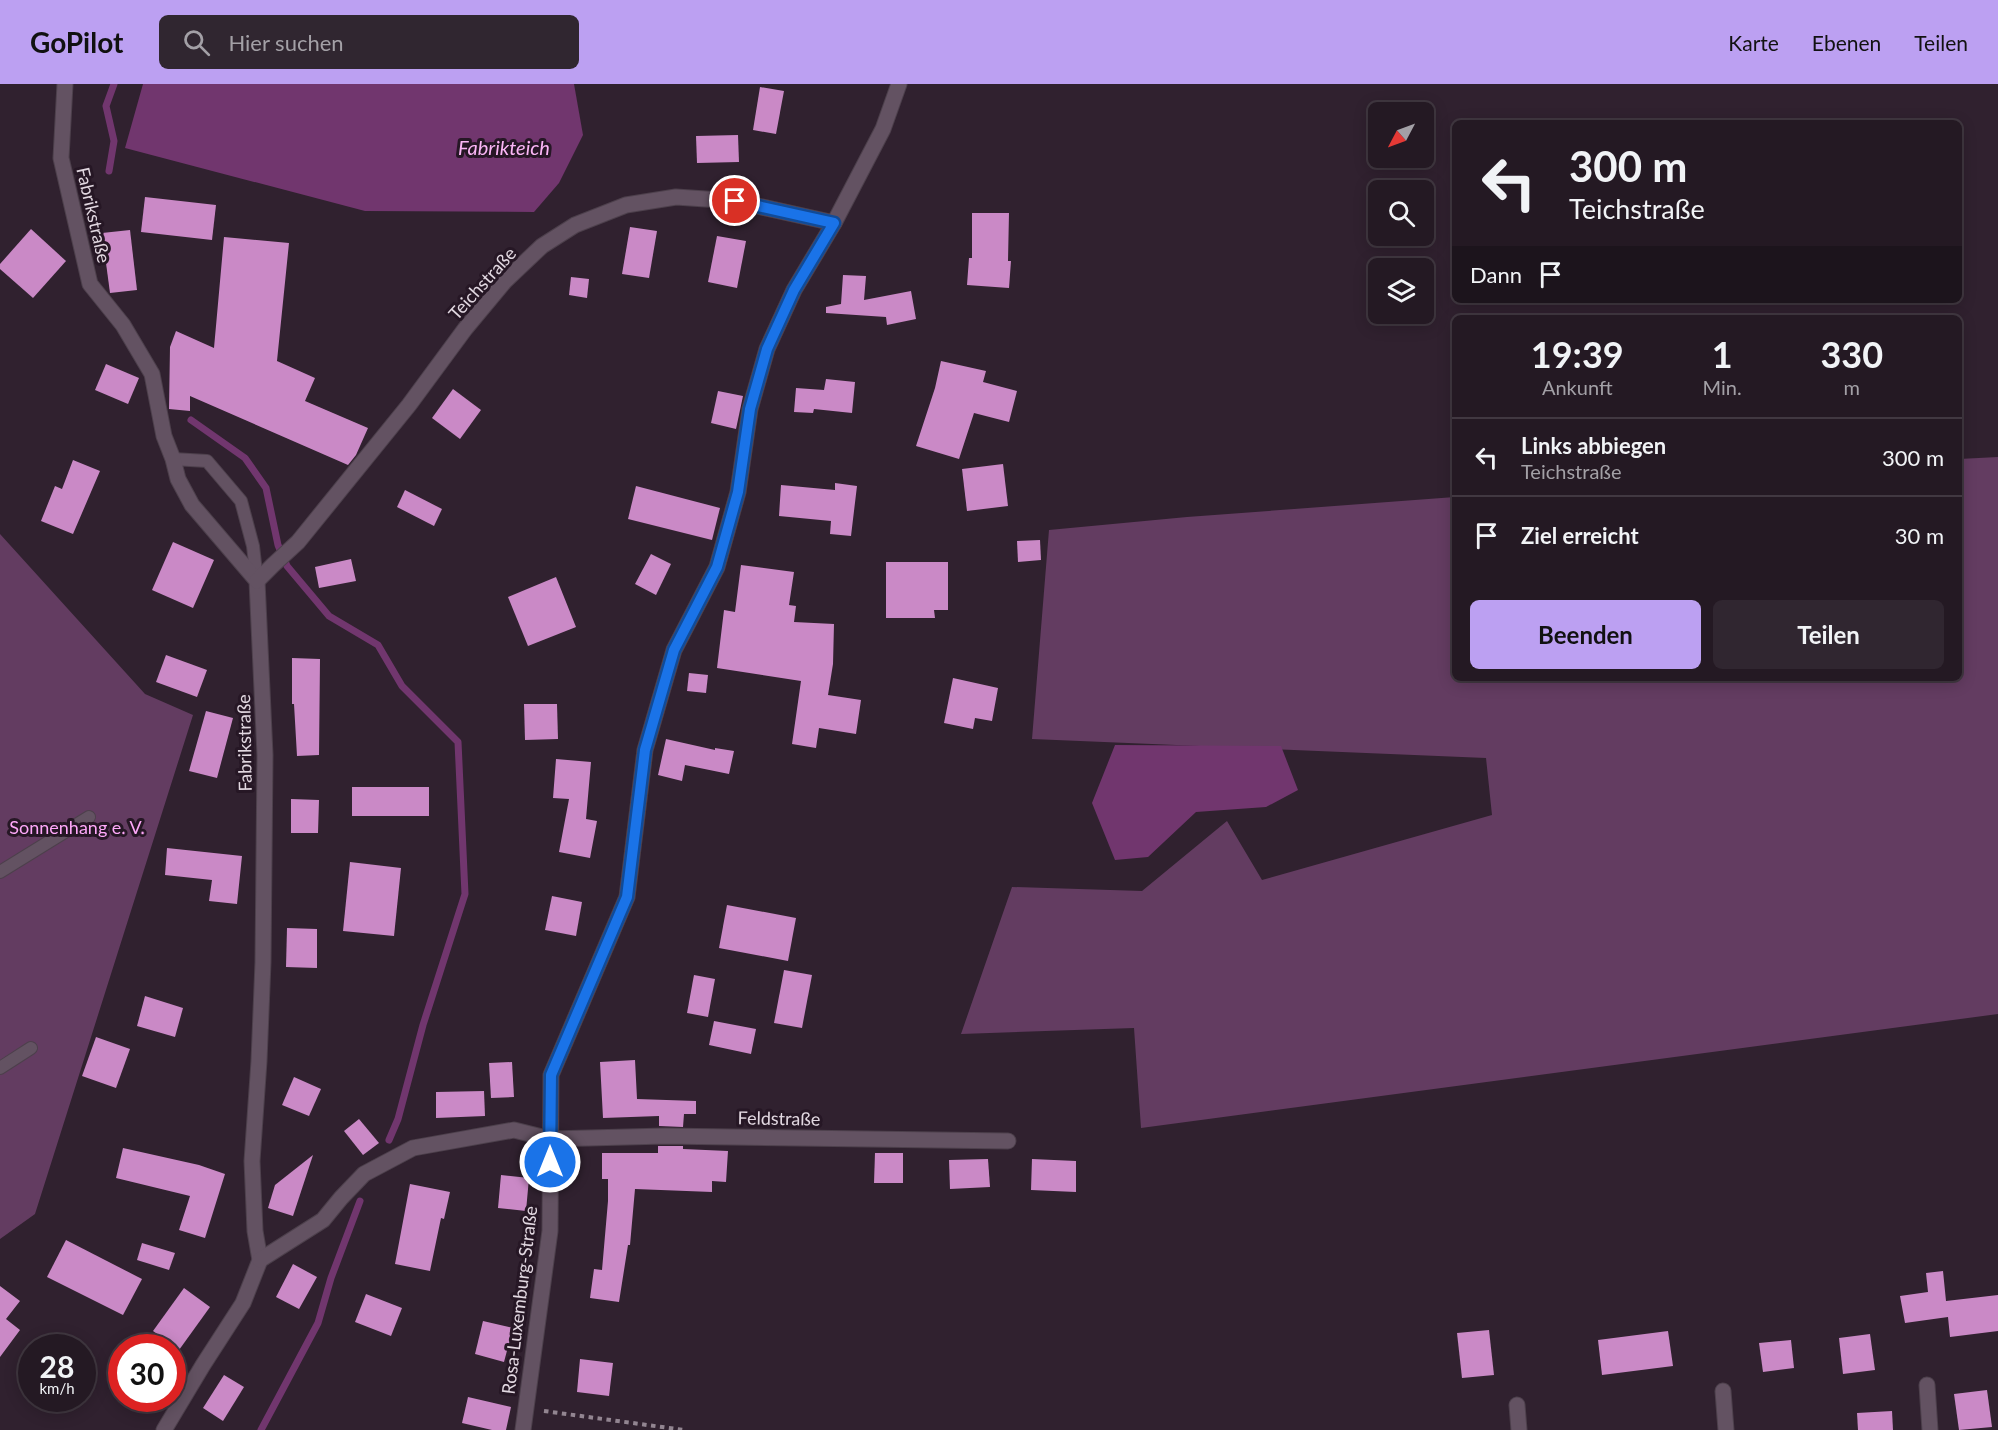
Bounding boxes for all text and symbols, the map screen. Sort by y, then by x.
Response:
search box [159,15,579,69]
text: GoPilot [30,25,123,59]
icon: search [180,26,213,59]
text: Hier suchen [228,29,344,56]
text: Karte [1728,30,1779,55]
text: Ebenen [1812,30,1881,55]
text: Teilen [1914,30,1968,55]
north arrow [1368,102,1434,168]
map controls [1368,102,1434,324]
water label: Fabrikteich [458,135,550,159]
text: 300 m [1569,141,1687,191]
icon: left [1470,144,1548,222]
street label: Fabrikstraße [72,165,116,265]
pin [709,175,760,226]
button: search [1368,180,1434,246]
icon: arrive [718,184,751,217]
text: Teichstraße [1569,192,1705,225]
street label: Teichstraße [444,242,520,324]
button: layers [1368,258,1434,324]
icon: arrive [1534,258,1567,291]
text: Dann [1470,261,1522,288]
text: 19:39 [1531,332,1624,376]
text: 1 [1712,332,1733,376]
text: 330 [1820,332,1883,376]
text: Ankunft [1542,375,1613,399]
text: Min. [1703,375,1742,399]
text: m [1844,375,1860,399]
text: Links abbiegen [1521,432,1666,459]
icon: left [1470,441,1503,474]
text: 300 m [1882,444,1944,471]
text: Teichstraße [1521,459,1622,483]
icon: arrive [1470,519,1503,552]
text: Ziel erreicht [1521,522,1639,549]
text: 30 m [1895,522,1944,549]
button: Beenden [1470,600,1701,669]
button: Teilen [1713,600,1944,669]
street label: Fabrikstraße [232,694,256,792]
park label: Sonnenhang e. V. [9,816,145,838]
street label: Feldstraße [737,1106,821,1130]
position arrow [518,1130,582,1194]
street label: Rosa-Luxemburg-Straße [497,1205,541,1395]
speed limit sign: 30 [108,1334,186,1412]
text: 28 [40,1348,74,1384]
text: km/h [39,1379,75,1397]

